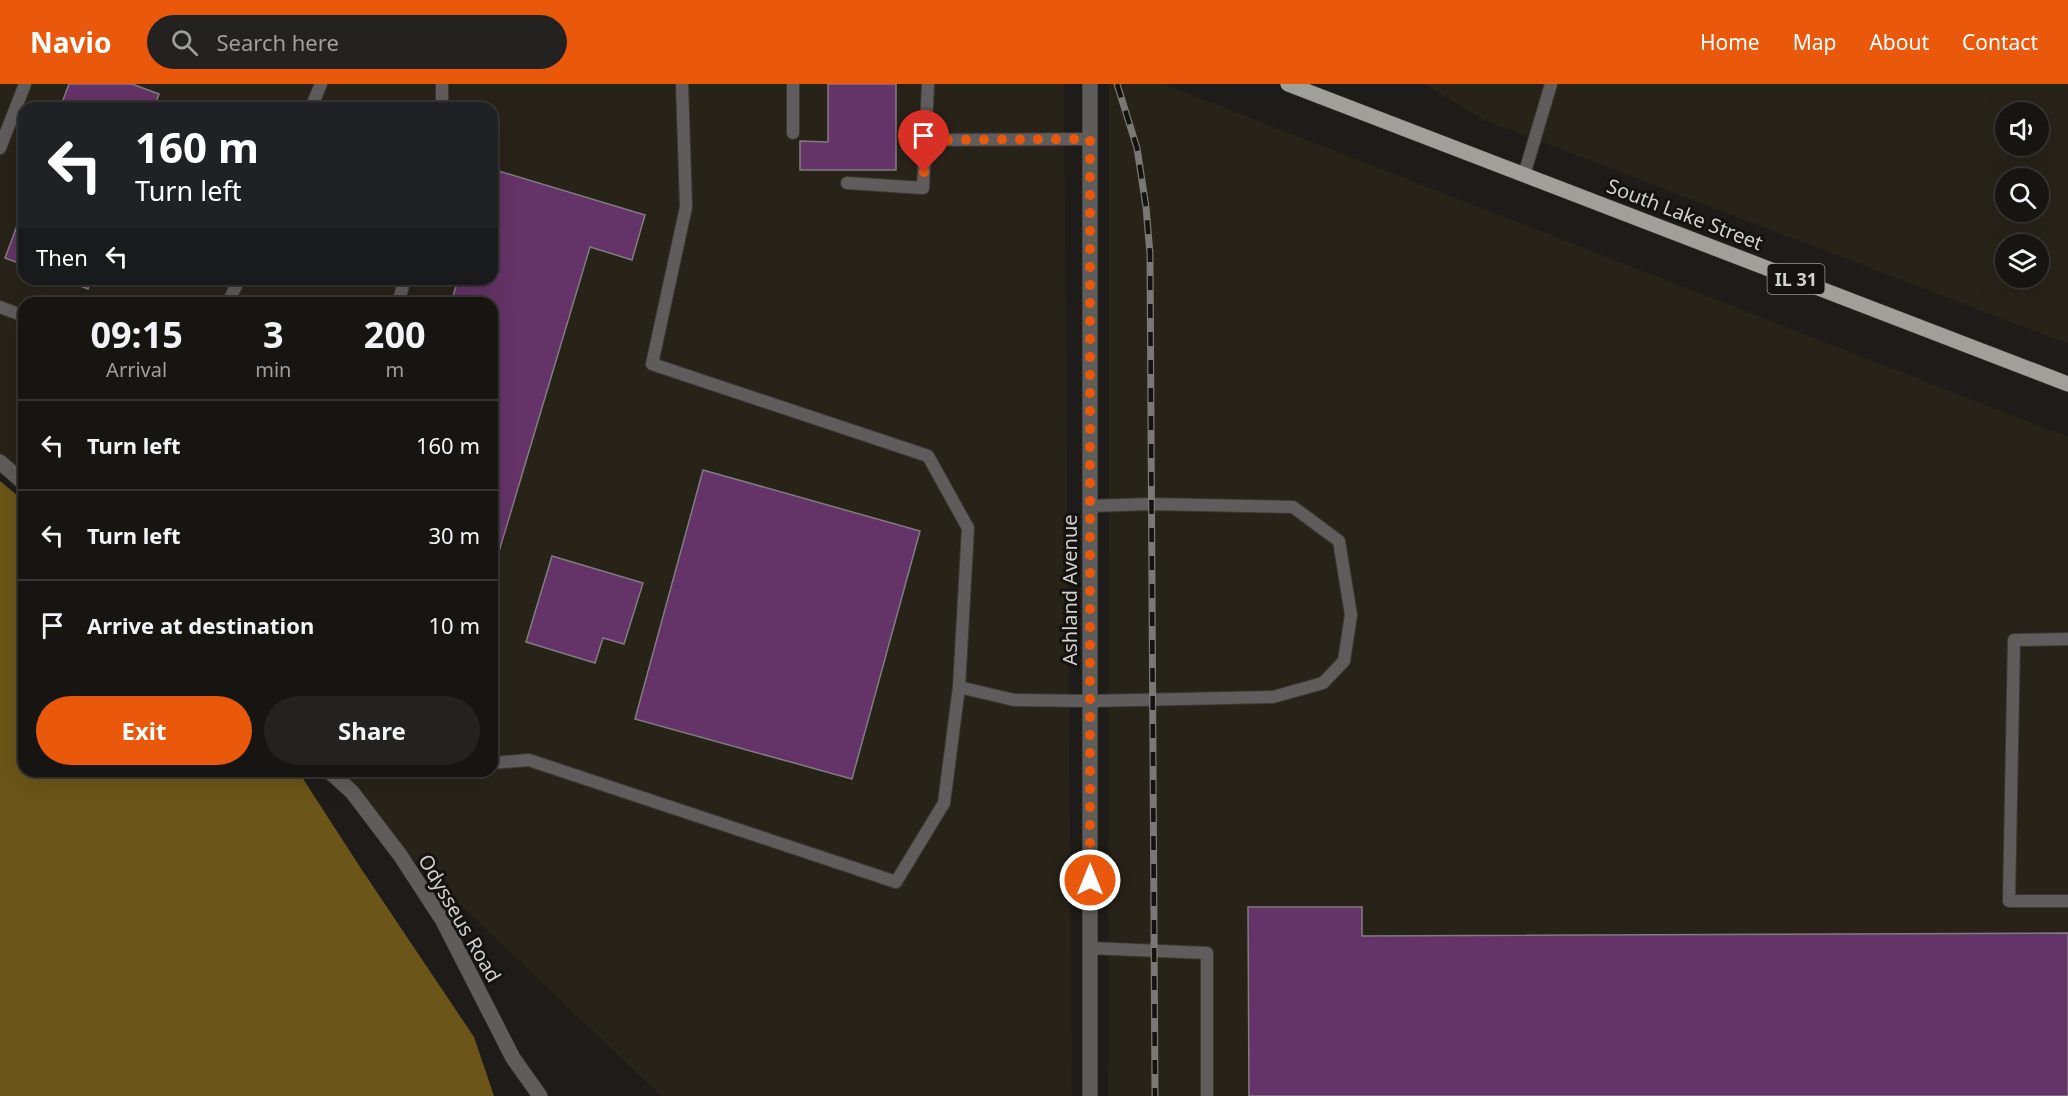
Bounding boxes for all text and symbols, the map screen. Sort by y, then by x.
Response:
search box [147,15,567,69]
text: Navio [30,23,111,61]
icon: search [168,26,201,59]
text: Search here [216,27,339,57]
text: Home [1700,28,1760,56]
text: Map [1793,28,1836,56]
text: About [1869,28,1929,56]
text: Contact [1962,28,2038,56]
map controls [1995,102,2049,288]
button: sound [1995,102,2049,156]
pin [898,110,949,172]
text: 160 m [135,118,259,175]
icon: arrive [907,119,940,152]
icon: left [36,126,114,204]
button: search [1995,168,2049,222]
text: Turn left [135,172,241,209]
street label: South Lake Street [1603,172,1767,256]
button: layers [1995,234,2049,288]
icon: left [100,240,133,273]
text: Then [36,242,88,272]
road number: IL 31 [1768,264,1824,294]
text: 09:15 [90,310,183,359]
text: 3 [263,310,284,359]
text: 200 [364,310,426,359]
text: Arrival [106,356,167,383]
text: min [255,356,291,383]
text: m [385,356,404,383]
icon: left [36,429,69,462]
text: Turn left [87,430,181,460]
text: 160 m [416,430,480,460]
street label: Ashland Avenue [1056,514,1083,666]
icon: left [36,519,69,552]
text: Turn left [87,520,181,550]
text: 30 m [429,520,480,550]
icon: arrive [36,609,69,642]
text: Arrive at destination [87,610,314,640]
text: 10 m [429,610,480,640]
button: Exit [36,696,252,765]
button: Share [264,696,480,765]
position arrow [1058,848,1122,912]
street label: Odysseus Road [412,849,508,987]

